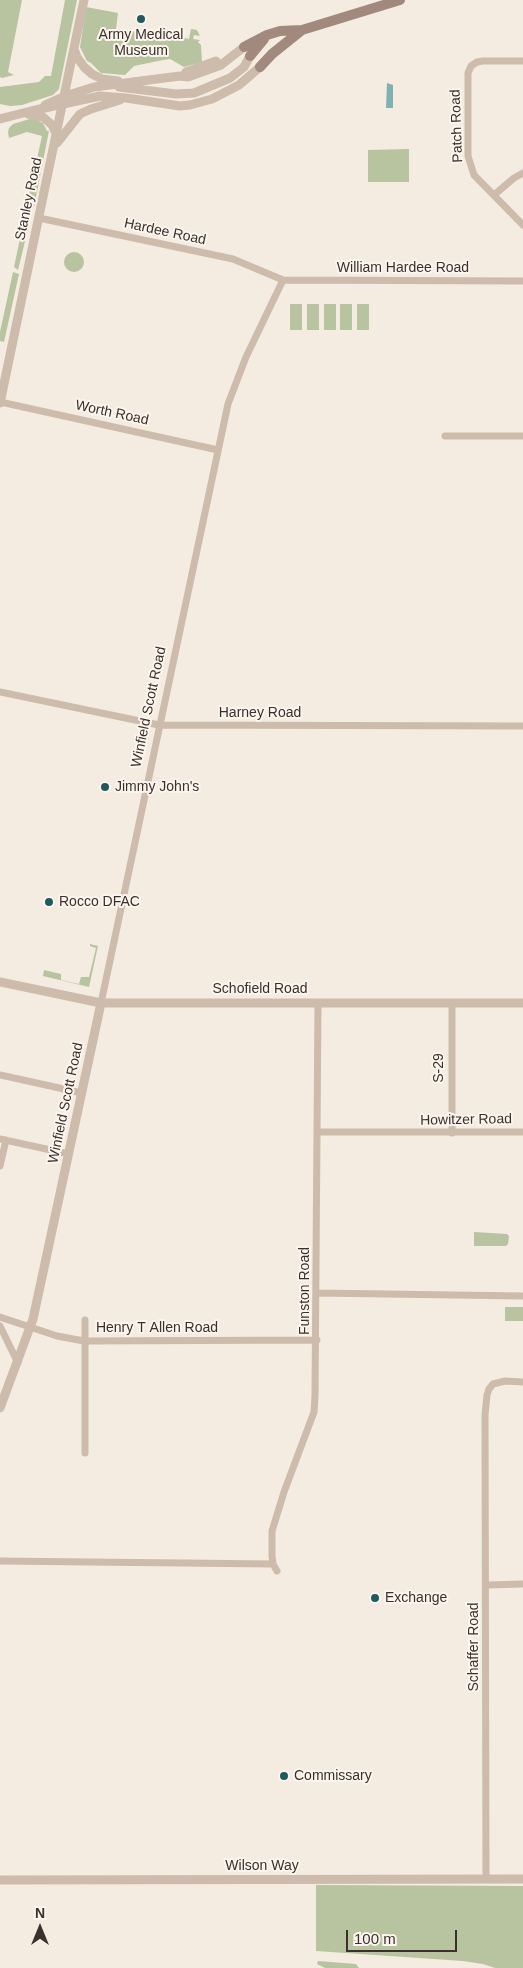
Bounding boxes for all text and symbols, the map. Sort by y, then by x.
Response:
marker: Army Medical Museum [135,13,147,25]
place label: Army Medical Museum [99,27,183,59]
street label: Patch Road [447,89,467,163]
street label: Stanley Road [12,156,46,242]
street label: Hardee Road [123,215,207,249]
street label: William Hardee Road [337,260,469,276]
street label: Worth Road [74,397,150,429]
street label: Winfield Scott Road [128,645,170,769]
street label: Harney Road [219,705,301,721]
place label: Jimmy John's [115,779,199,795]
marker: Jimmy John's [99,781,111,793]
place label: Rocco DFAC [59,894,140,910]
marker: Rocco DFAC [43,896,55,908]
street label: Schofield Road [213,981,307,997]
street label: Winfield Scott Road [45,1041,87,1165]
street label: S-29 [431,1053,447,1083]
street label: Howitzer Road [420,1111,512,1129]
street label: Funston Road [297,1247,313,1335]
street label: Henry T Allen Road [96,1320,218,1336]
place label: Exchange [385,1590,447,1606]
marker: Exchange [369,1592,381,1604]
street label: Schaffer Road [466,1602,482,1692]
place label: Commissary [294,1768,372,1784]
marker: Commissary [278,1770,290,1782]
street label: Wilson Way [225,1858,299,1874]
north arrow [15,1903,65,1953]
text: N [35,1905,45,1921]
scale bar [348,1920,459,1952]
text: 100 m [354,1930,396,1947]

